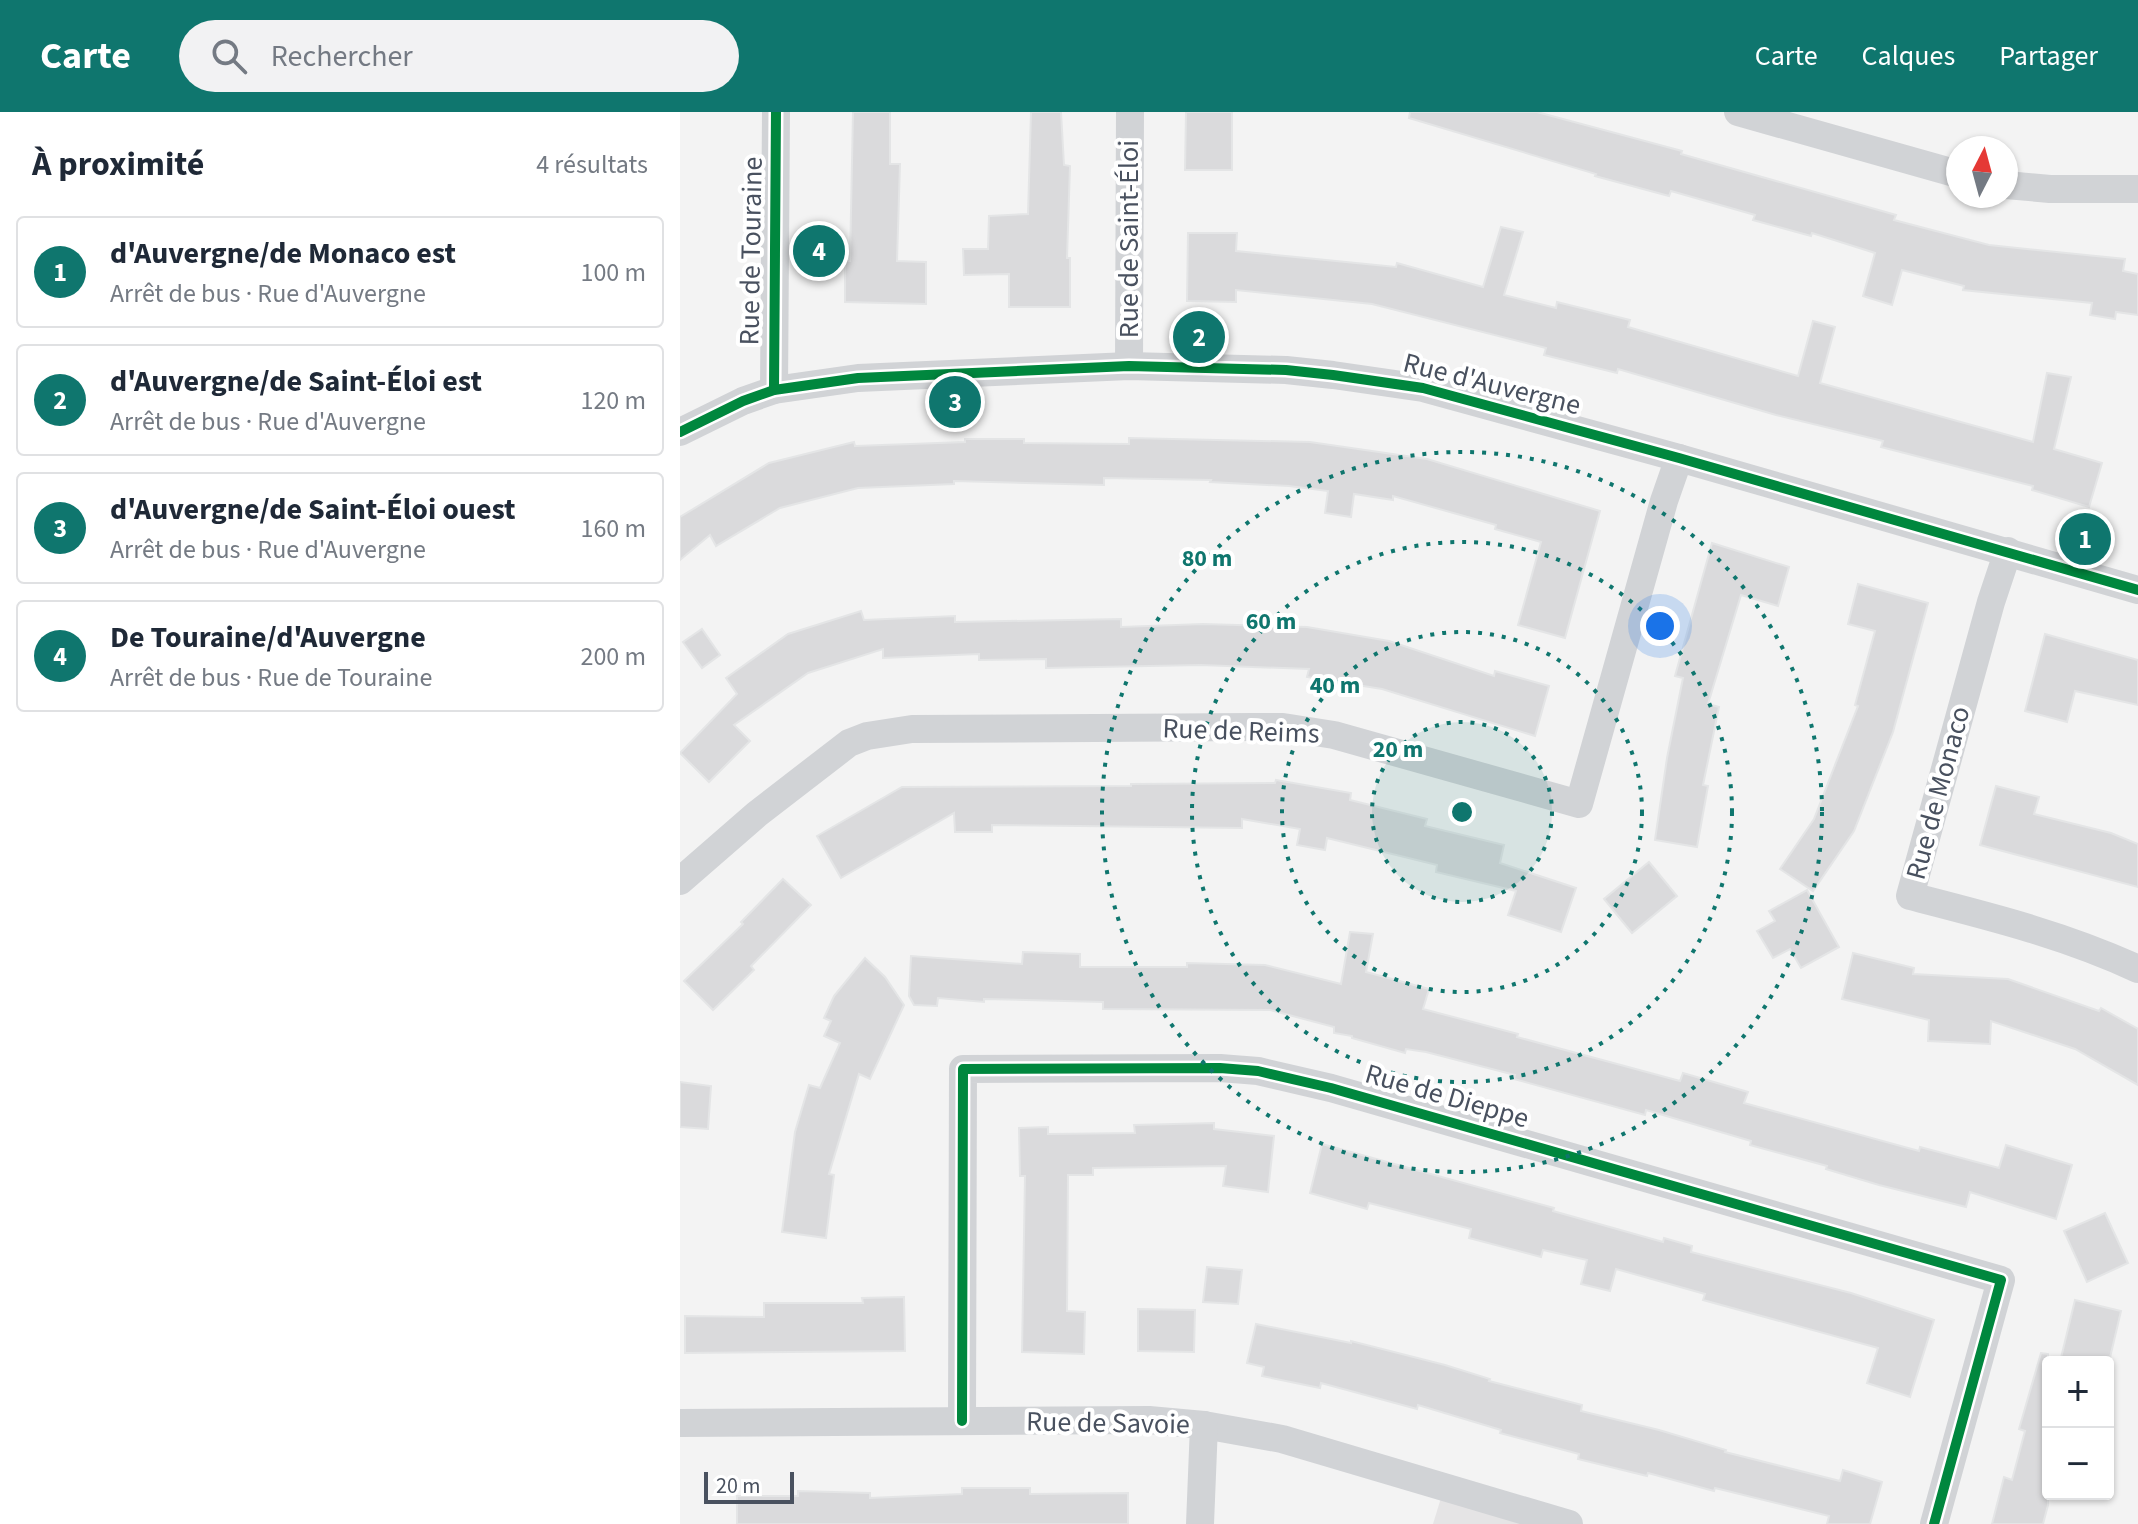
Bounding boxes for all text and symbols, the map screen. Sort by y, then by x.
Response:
search box [179,20,739,92]
text: Carte [40,29,131,83]
icon: search [207,34,251,78]
text: Rechercher [271,35,413,78]
text: Carte [1755,36,1818,76]
text: Calques [1862,36,1955,76]
text: Partager [1999,36,2098,76]
north arrow [1946,136,2018,208]
text: À proximité [32,140,204,189]
street label: Rue de Saint-Éloi [1109,140,1149,338]
text: 4 résultats [536,146,648,183]
street label: Rue de Touraine [729,156,773,346]
pin: 4 [793,221,845,281]
text: d'Auvergne/de Monaco est [110,232,456,275]
text: 1 [53,254,67,291]
text: 100 m [580,254,646,291]
text: Arrêt de bus · Rue d'Auvergne [110,275,426,312]
pin: 2 [1173,307,1225,367]
street label: Rue d'Auvergne [1399,343,1585,425]
text: d'Auvergne/de Saint-Éloi est [110,360,482,403]
pin: 3 [929,372,981,432]
text: 2 [53,382,67,419]
text: 120 m [580,382,646,419]
text: Arrêt de bus · Rue d'Auvergne [110,403,426,440]
text: d'Auvergne/de Saint-Éloi ouest [110,488,516,531]
pin: 1 [2059,509,2111,569]
text: 3 [53,510,67,547]
text: 160 m [580,510,646,547]
text: Arrêt de bus · Rue d'Auvergne [110,531,426,568]
text: 80 m [1182,541,1232,576]
text: 60 m [1246,604,1296,639]
your location [1640,606,1680,646]
text: De Touraine/d'Auvergne [110,616,426,659]
text: 4 [53,638,67,675]
text: 200 m [580,638,646,675]
text: Arrêt de bus · Rue de Touraine [110,659,432,696]
text: 40 m [1310,668,1360,703]
street label: Rue de Monaco [1896,702,1980,884]
street label: Rue de Reims [1162,708,1320,754]
text: 20 m [1373,732,1423,767]
centre of rings [1448,798,1476,826]
street label: Rue de Dieppe [1360,1054,1534,1138]
map controls [2042,1356,2114,1500]
button: + [2042,1356,2114,1428]
street label: Rue de Savoie [1026,1402,1190,1444]
button: − [2042,1428,2114,1500]
scale bar [704,1468,794,1504]
text: 20 m [716,1470,761,1502]

